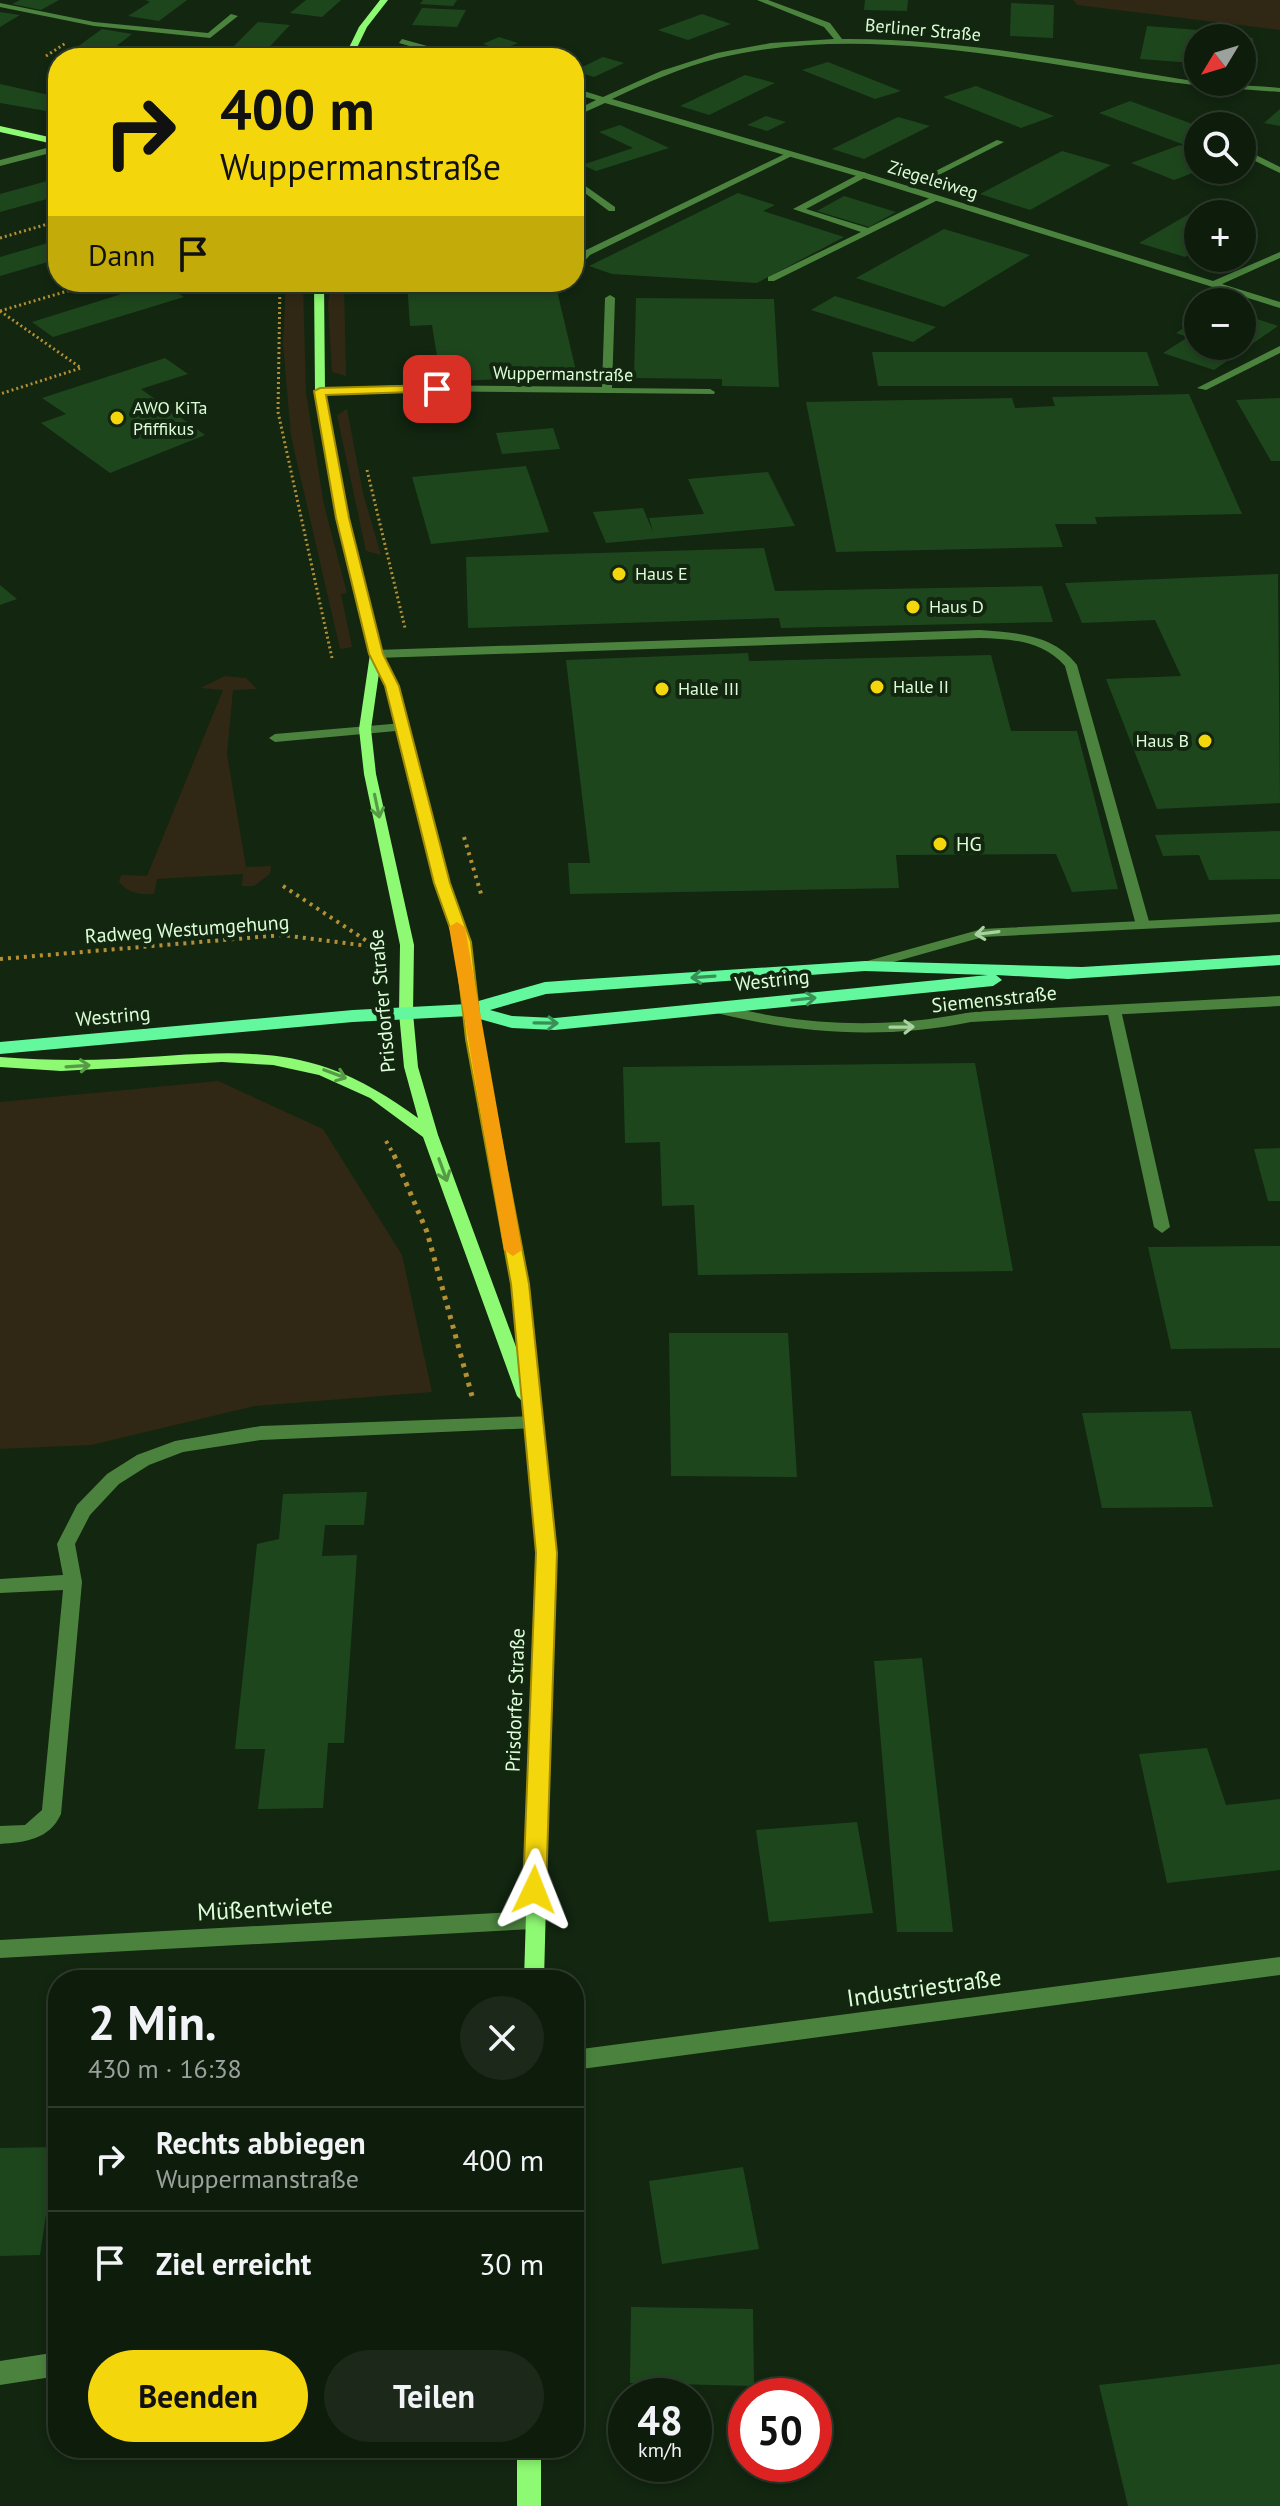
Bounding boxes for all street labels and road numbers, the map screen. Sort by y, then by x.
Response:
street label: Berliner Straße [864,13,982,46]
street label: Ziegeleiweg [885,155,981,204]
street label: Wuppermanstraße [493,361,633,386]
street label: Radweg Westumgehung [84,909,290,949]
street label: Prisdorfer Straße [363,928,401,1074]
street label: Westring [733,963,811,997]
street label: Siemensstraße [930,979,1058,1019]
street label: Westring [75,1000,151,1032]
street label: Prisdorfer Straße [499,1628,531,1772]
street label: Müßentwiete [196,1889,334,1928]
street label: Industriestraße [845,1961,1003,2014]

